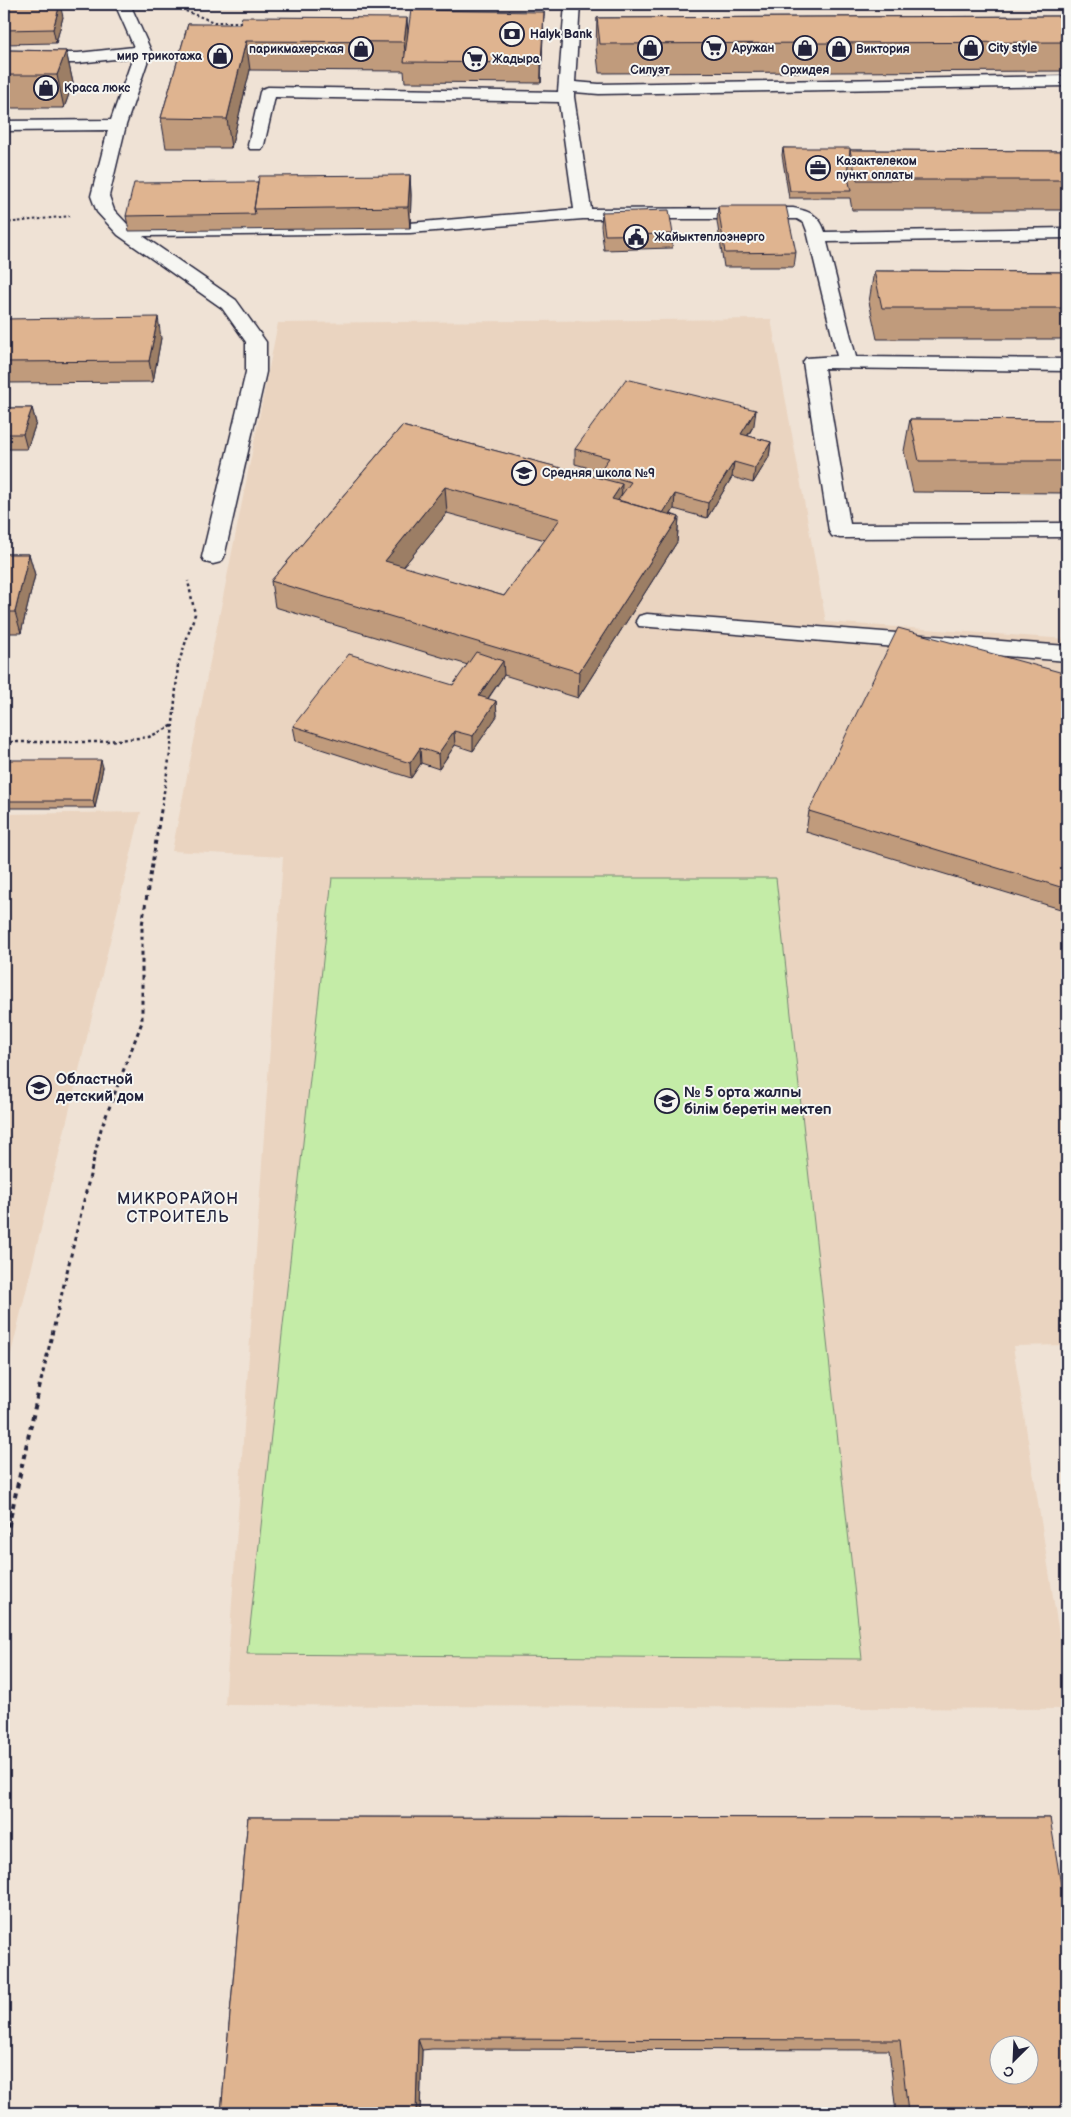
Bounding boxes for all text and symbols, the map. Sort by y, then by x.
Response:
bank icon: Halyk Bank [499,21,525,47]
place label: Halyk Bank [530,27,593,42]
shop icon: Силуэт [637,35,663,61]
supermarket icon: Аружан [701,35,727,61]
shop icon: Орхидея [792,35,818,61]
shop icon: City style [958,35,984,61]
shop icon: парикмахерская [348,36,374,62]
shop icon: Виктория [826,36,852,62]
place label: Аружан [731,41,775,56]
place label: City style [988,41,1037,56]
place label: парикмахерская [249,42,344,57]
place label: Виктория [856,42,910,57]
shop icon: мир трикотажа [207,43,233,69]
supermarket icon: Жадыра [462,46,488,72]
place label: мир трикотажа [117,49,203,64]
place label: Жадыра [492,52,541,67]
place label: Силуэт [630,63,670,78]
place label: Орхидея [781,63,829,78]
shop icon: Краса люкс [33,75,59,101]
place label: Краса люкс [64,81,130,96]
place label: Казактелеком пункт оплаты [836,154,917,183]
office icon: Казактелеком пункт оплаты [805,155,831,181]
public building icon: Жайыктеплоэнерго [623,224,649,250]
place label: Жайыктеплоэнерго [654,230,765,245]
school or university icon: Средняя школа №9 [511,460,537,486]
place label: Средняя школа №9 [542,466,655,481]
place label: Областной детский дом [55,1070,144,1106]
school or university icon: Областной детский дом [26,1075,52,1101]
place label: № 5 орта жалпы білім беретін мектеп [684,1083,832,1119]
school or university icon: № 5 орта жалпы білім беретін мектеп [654,1088,680,1114]
district label: МИКРОРАЙОН СТРОИТЕЛЬ [117,1190,239,1227]
north arrow [988,2034,1038,2084]
text: С [1001,2062,1017,2081]

